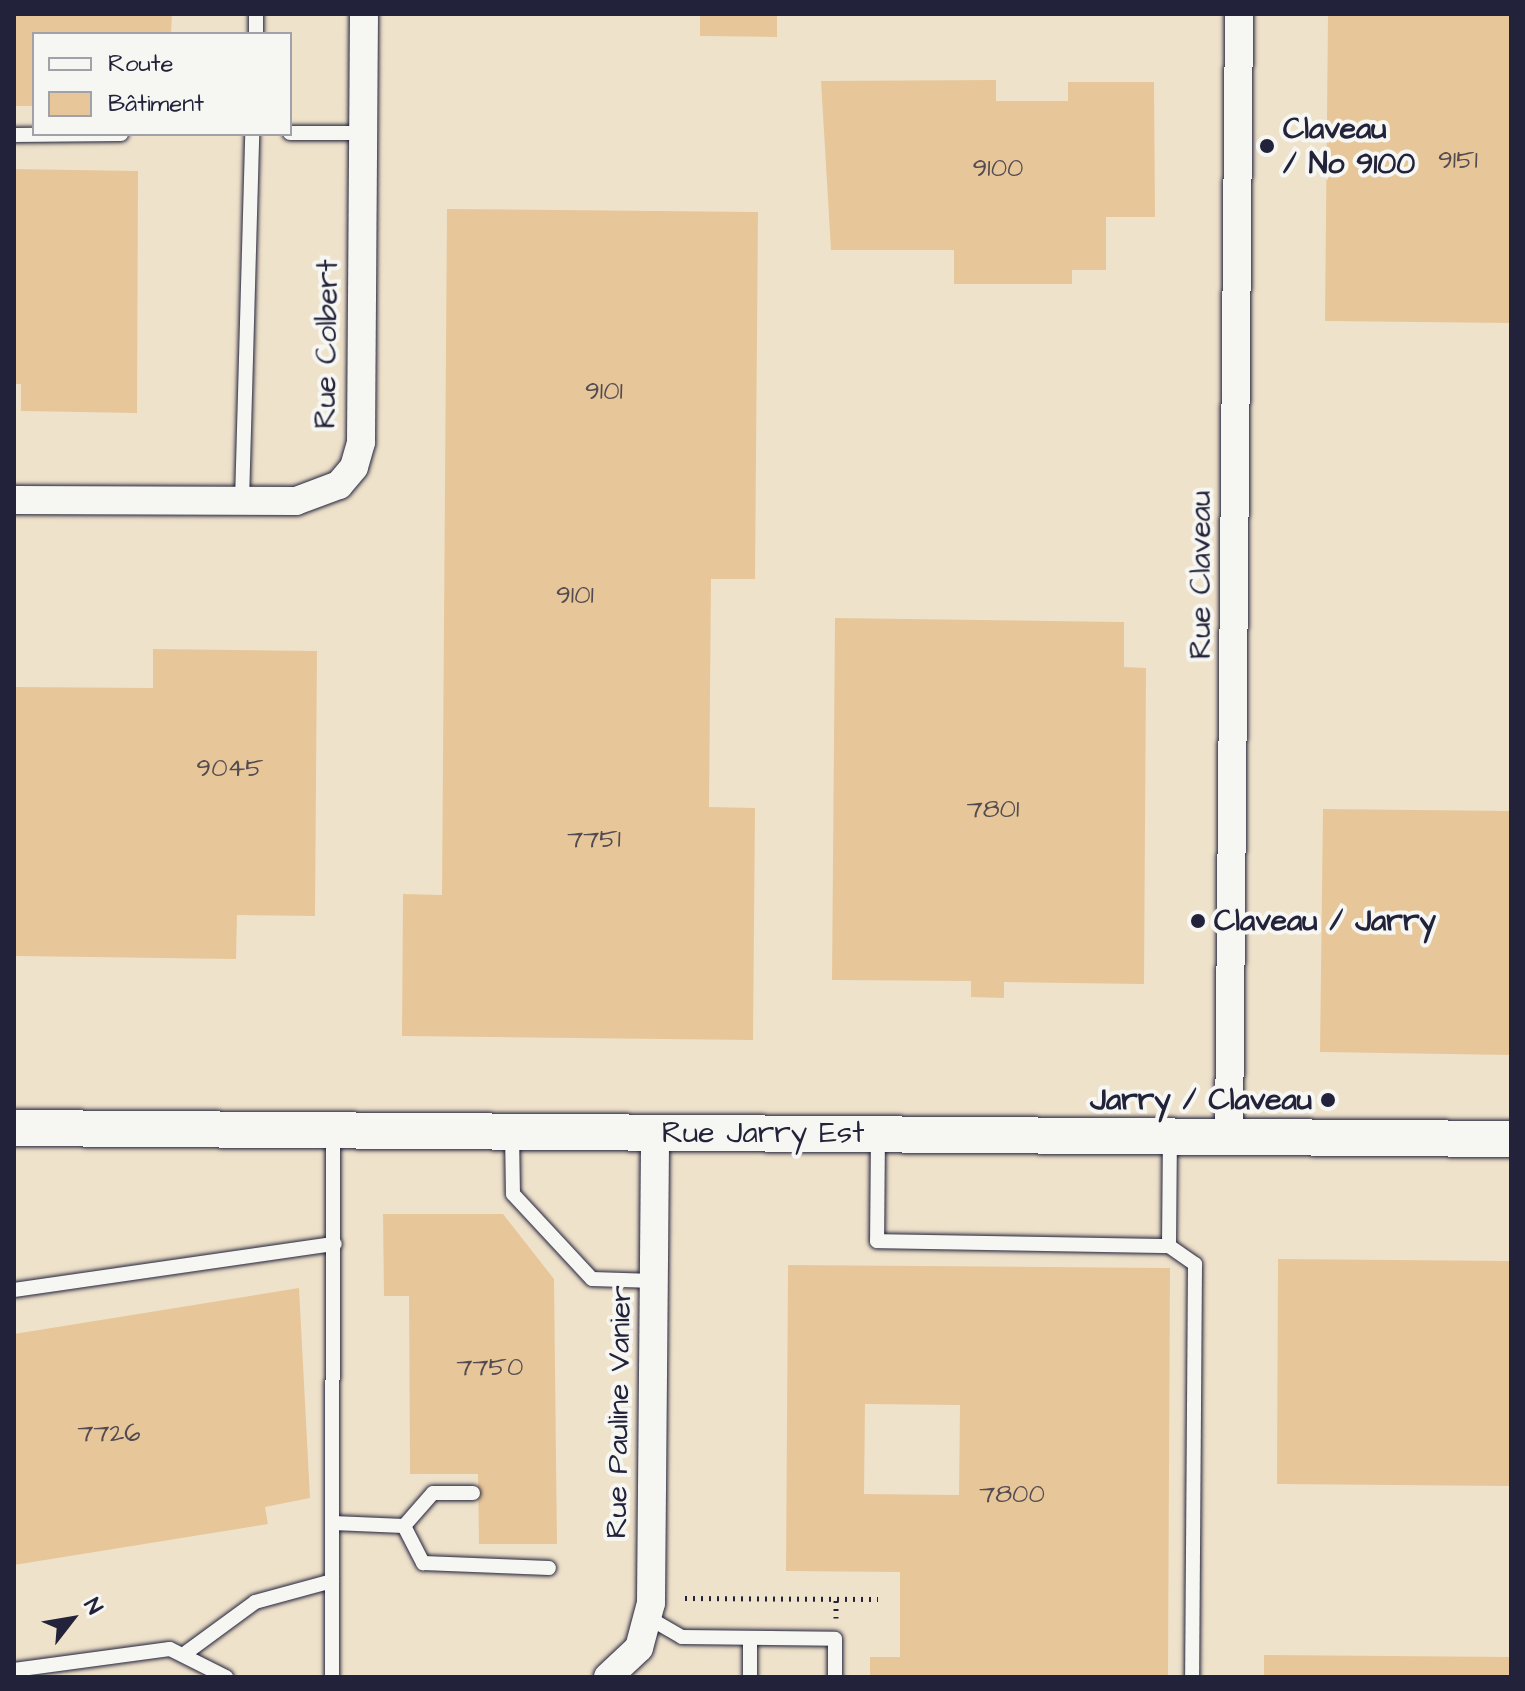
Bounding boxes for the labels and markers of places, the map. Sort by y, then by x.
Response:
place label: Claveau / No 9100 [1283,111,1415,182]
marker: Claveau / No 9100 [1258,137,1276,155]
place label: Claveau / Jarry [1214,903,1436,939]
marker: Claveau / Jarry [1189,912,1207,930]
place label: Jarry / Claveau [1090,1082,1312,1118]
marker: Jarry / Claveau [1319,1091,1337,1109]

